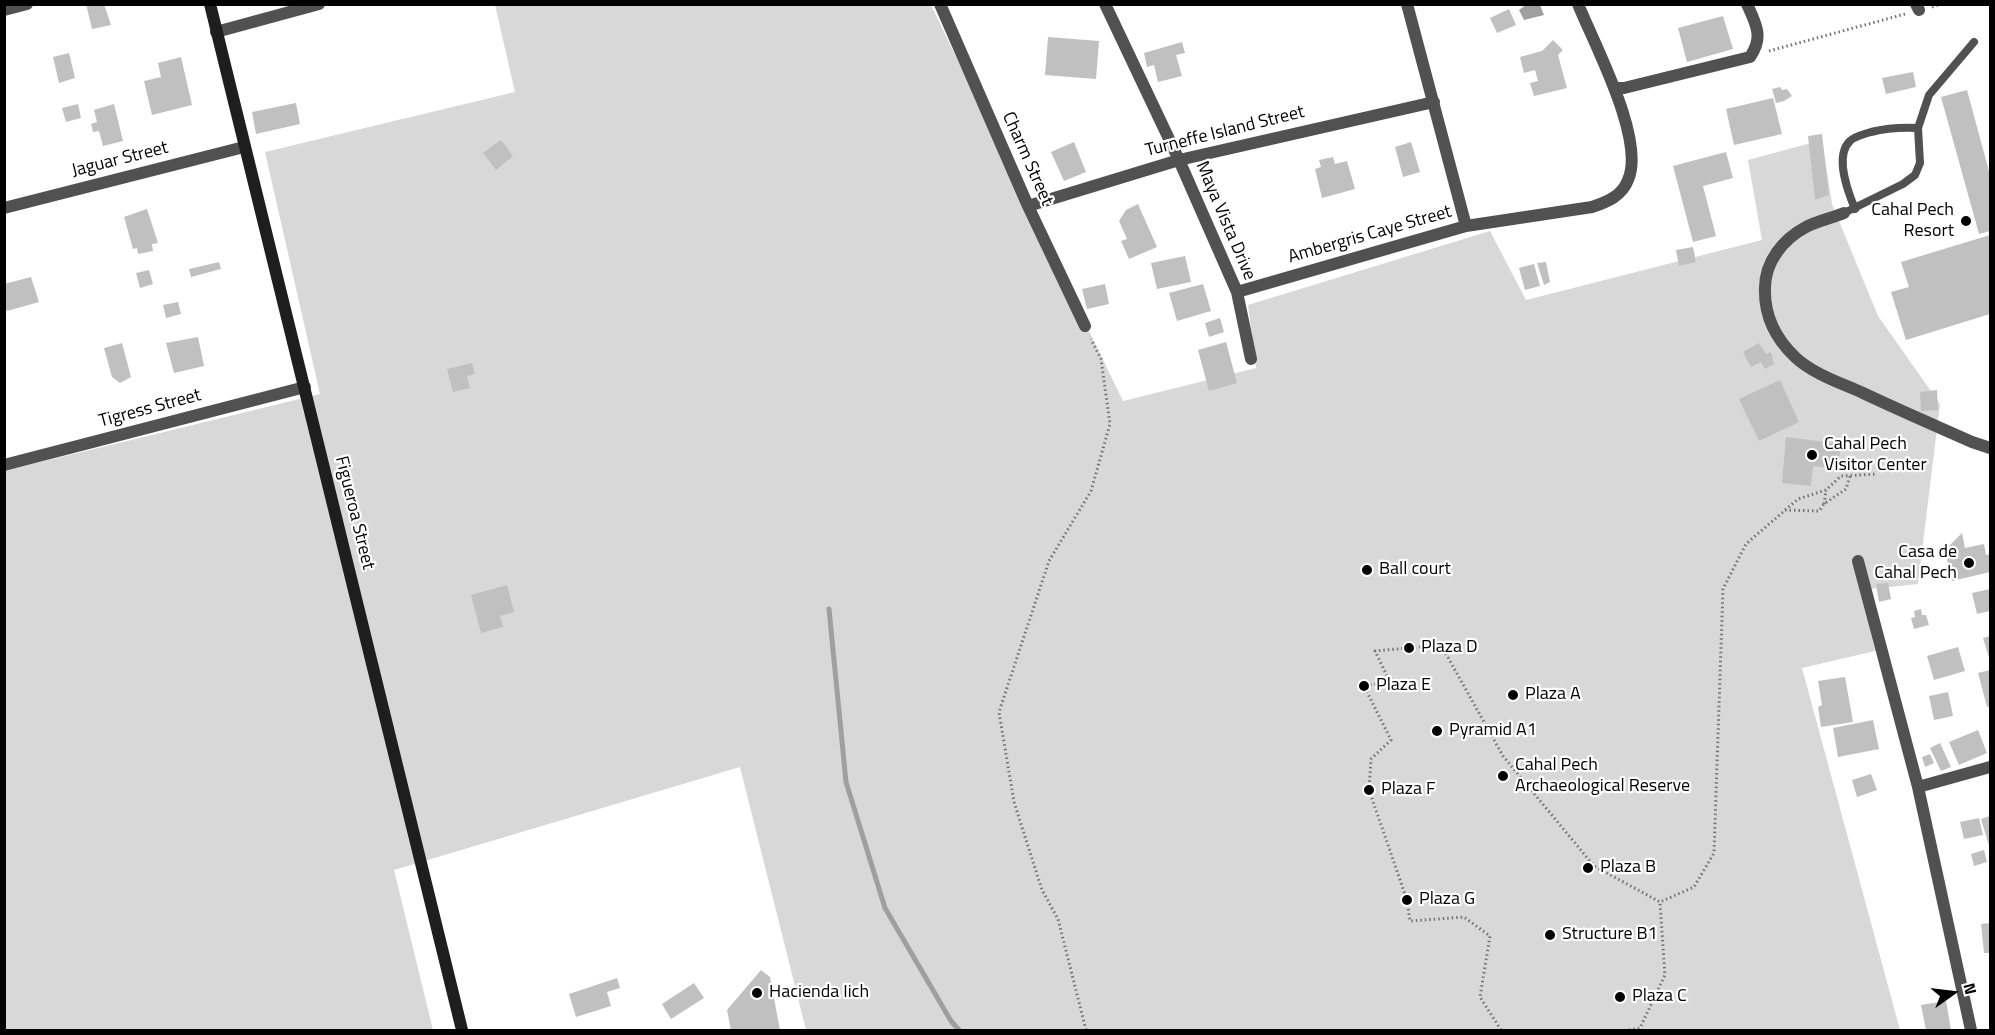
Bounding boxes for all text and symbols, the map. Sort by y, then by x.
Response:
street label: Turneffe Island Street [1143,102,1307,162]
street label: Charm Street [997,109,1057,209]
street label: Jaguar Street [70,138,170,182]
street label: Maya Vista Drive [1190,158,1260,284]
place label: Cahal Pech Resort [1871,200,1954,242]
street label: Ambergris Caye Street [1286,201,1454,269]
marker: Cahal Pech Resort [1959,214,1973,228]
street label: Tigress Street [97,385,203,433]
place label: Cahal Pech Visitor Center [1824,434,1927,476]
marker: Cahal Pech Visitor Center [1805,448,1819,462]
street label: Figueroa Street [329,454,379,572]
place label: Casa de Cahal Pech [1874,542,1957,584]
marker: Casa de Cahal Pech [1962,556,1976,570]
place label: Ball court [1379,559,1451,581]
marker: Ball court [1360,563,1374,577]
place label: Plaza D [1421,637,1478,659]
marker: Plaza D [1402,641,1416,655]
place label: Plaza E [1376,675,1431,697]
marker: Plaza E [1357,679,1371,693]
place label: Plaza A [1525,684,1581,706]
marker: Plaza A [1506,688,1520,702]
place label: Pyramid A1 [1449,720,1537,742]
marker: Pyramid A1 [1430,724,1444,738]
place label: Cahal Pech Archaeological Reserve [1515,755,1690,798]
marker: Cahal Pech Archaeological Reserve [1496,769,1510,783]
place label: Plaza F [1381,779,1435,801]
marker: Plaza F [1362,783,1376,797]
place label: Plaza B [1600,857,1656,879]
marker: Plaza B [1581,861,1595,875]
place label: Plaza G [1419,889,1475,911]
marker: Plaza G [1400,893,1414,907]
place label: Structure B1 [1562,924,1658,946]
marker: Structure B1 [1543,928,1557,942]
north arrow [1923,963,1983,1023]
text: N [1957,980,1983,997]
place label: Hacienda Iich [769,982,869,1004]
marker: Hacienda Iich [750,986,764,1000]
place label: Plaza C [1632,986,1687,1008]
marker: Plaza C [1613,990,1627,1004]

